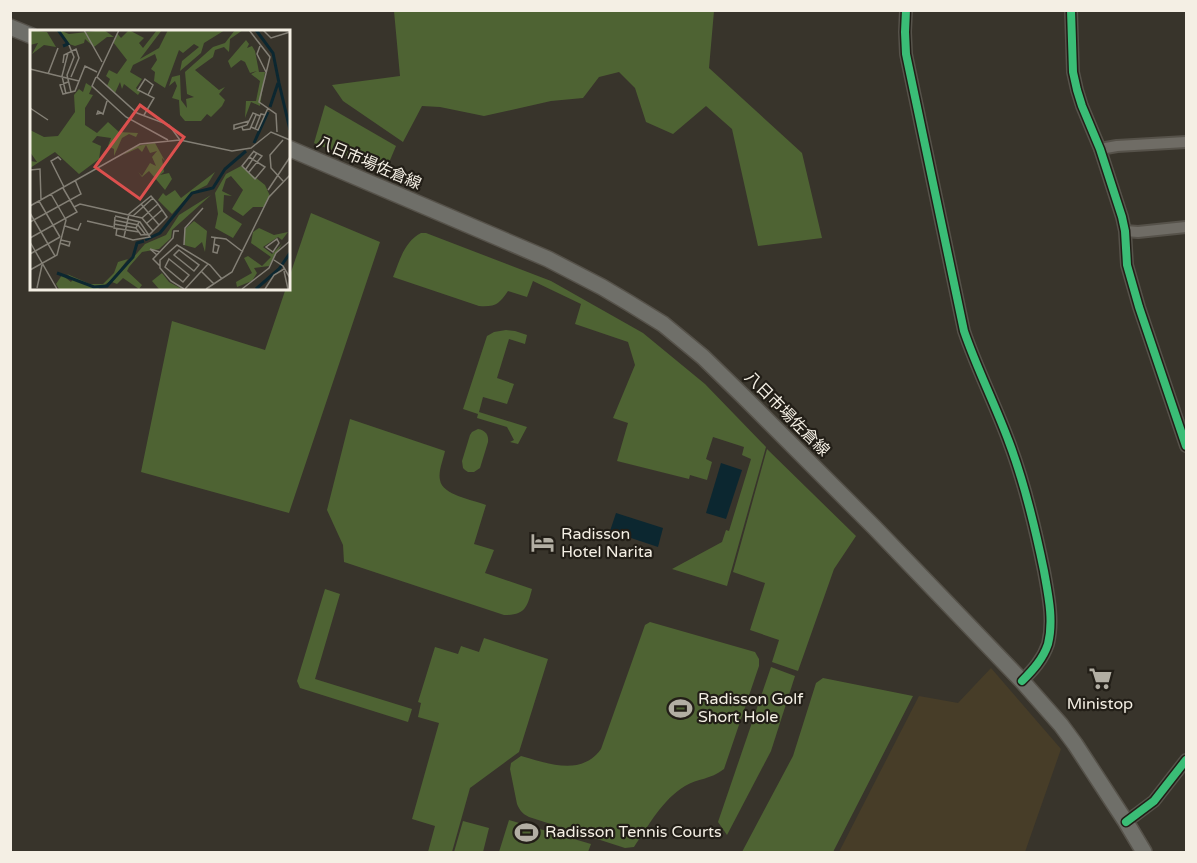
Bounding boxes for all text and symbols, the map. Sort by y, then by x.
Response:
inset map [30,30,290,290]
street label: 八日市場佐倉線 [314,132,424,194]
street label: 八日市場佐倉線 [740,367,834,461]
place label: Radisson Hotel Narita [561,524,653,562]
hotel icon: Radisson Hotel Narita [530,530,556,556]
supermarket icon: Ministop [1087,666,1113,692]
place label: Radisson Golf Short Hole [698,689,804,727]
place label: Ministop [1067,694,1133,714]
sports icon: Radisson Golf Short Hole [667,695,693,721]
sports icon: Radisson Tennis Courts [514,819,540,845]
place label: Radisson Tennis Courts [545,822,722,842]

